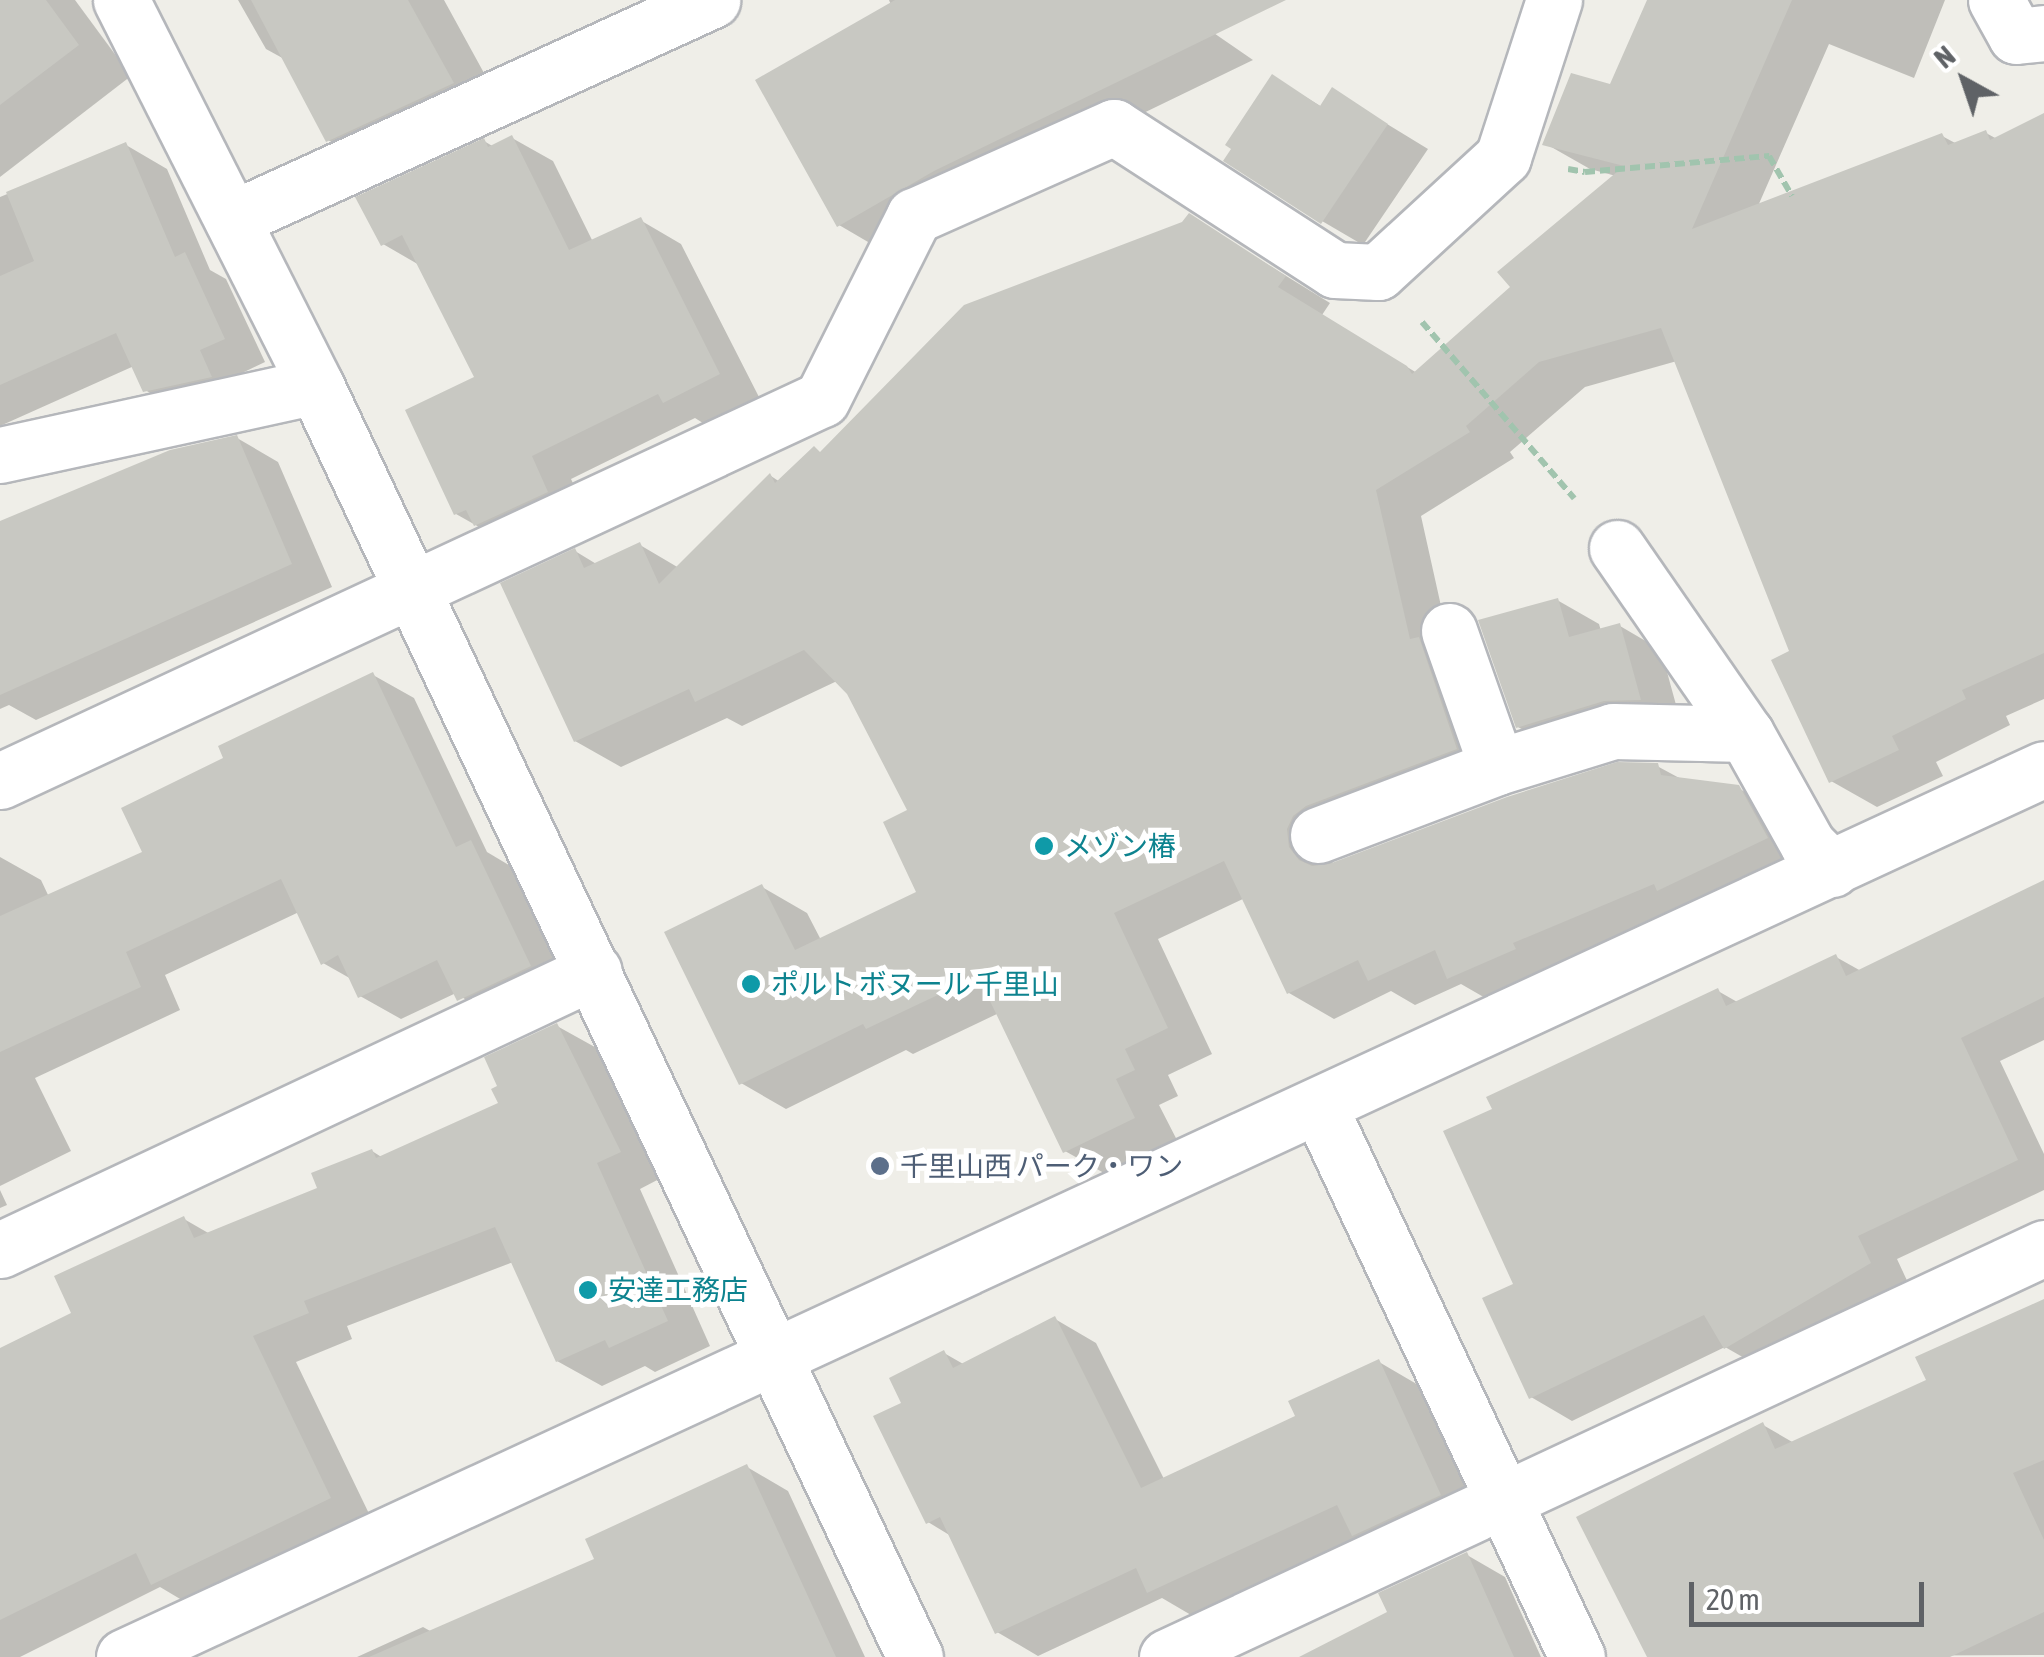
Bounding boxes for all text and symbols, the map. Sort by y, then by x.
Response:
north arrow [1914,30,2014,130]
text: N [1928,39,1961,75]
place label: メゾン椿 [1064,829,1176,863]
marker: メゾン椿 [1033,835,1055,857]
place label: ポルト ボヌール 千里山 [771,967,1059,1001]
marker: ポルト ボヌール 千里山 [740,973,762,995]
place label: 千里山西 パーク・ワン [900,1149,1183,1183]
marker: 千里山西 パーク・ワン [869,1155,891,1177]
place label: 安達工務店 [608,1273,748,1307]
marker: 安達工務店 [577,1279,599,1301]
scale bar [1694,1562,1929,1624]
text: 20 m [1706,1582,1760,1616]

